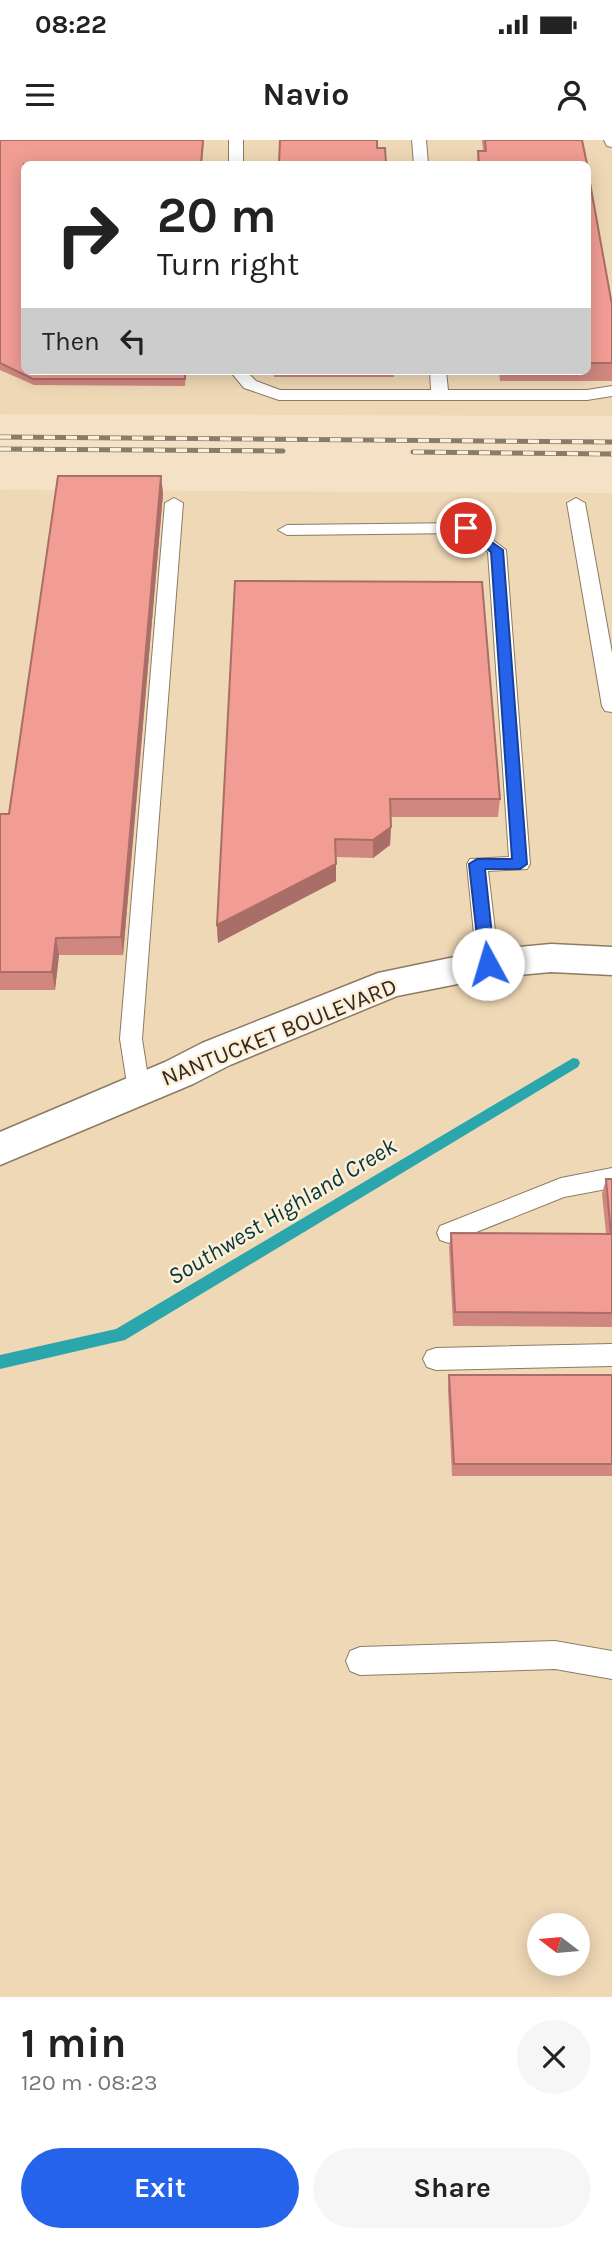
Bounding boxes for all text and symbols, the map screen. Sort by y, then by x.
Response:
text: 08:22 [35,9,107,40]
icon: menu [21,76,59,114]
text: Navio [263,76,349,113]
icon: person [553,76,591,114]
text: 20 m [157,187,277,244]
icon: right [42,189,133,280]
text: Turn right [157,246,299,283]
icon: left [114,322,152,360]
text: Then [42,326,100,357]
pin [436,498,496,558]
icon: arrive [447,509,485,547]
position arrow [451,927,525,1001]
street label: NANTUCKET BOULEVARD [157,972,401,1092]
water label: Southwest Highland Creek [163,1131,402,1290]
north arrow [527,1913,590,1976]
map controls [527,1913,590,1976]
text: 1 min [21,2018,126,2068]
button: close [517,2020,591,2094]
text: 120 m · 08:23 [21,2069,158,2096]
button: Exit [21,2148,299,2228]
button: Share [313,2148,591,2228]

